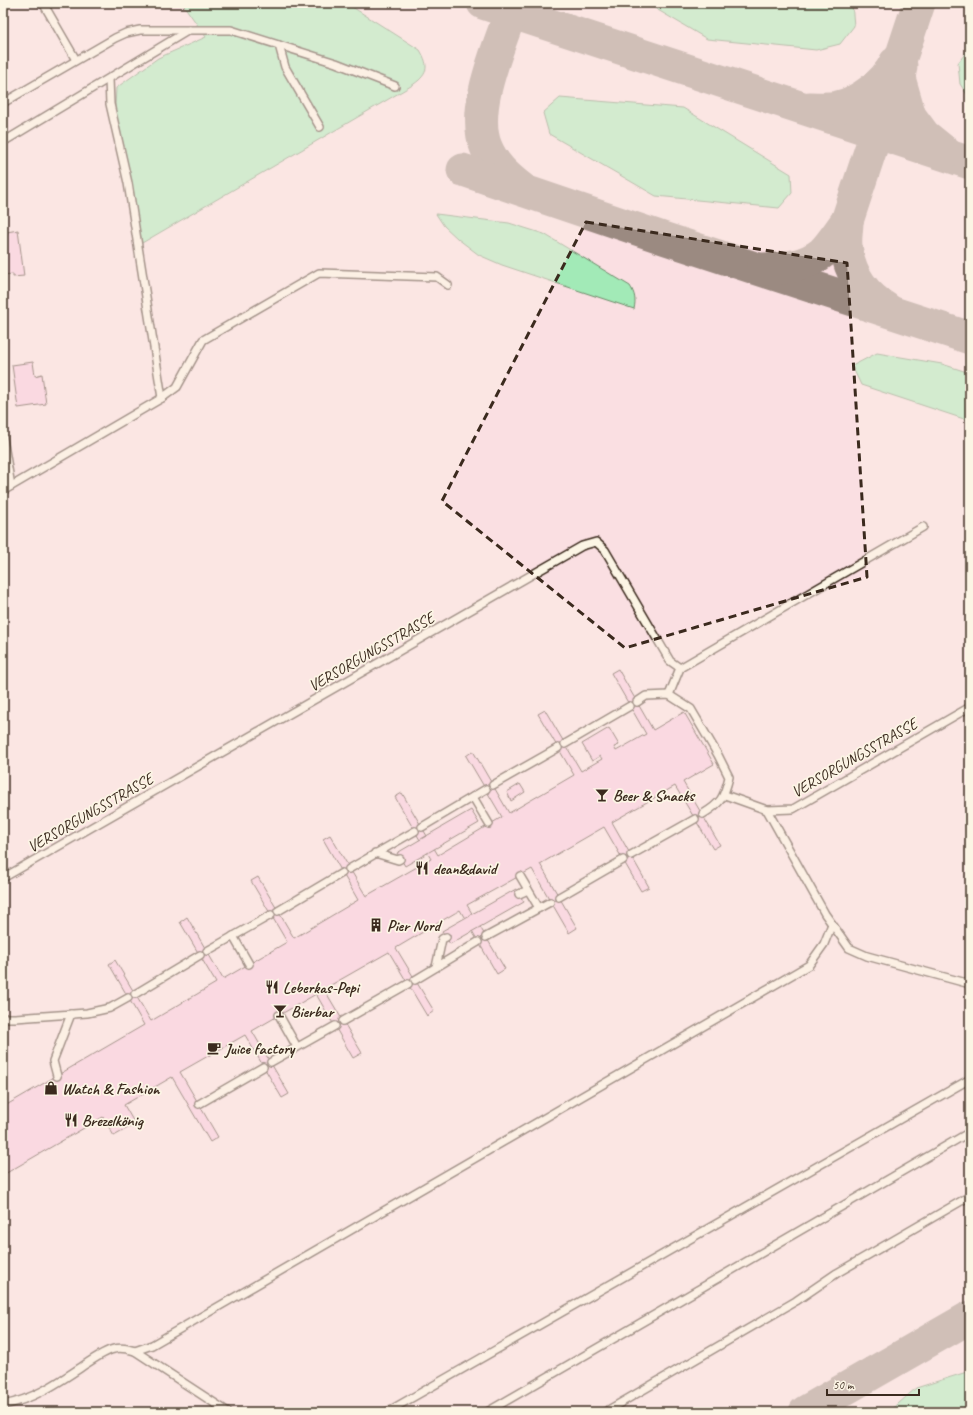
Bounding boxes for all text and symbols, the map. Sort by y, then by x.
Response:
street label: VERSORGUNGSSTRASSE [305,607,440,696]
street label: VERSORGUNGSSTRASSE [788,713,923,802]
street label: VERSORGUNGSSTRASSE [24,768,159,857]
place label: Beer & Snacks [613,786,695,806]
bar icon: Beer & Snacks [594,787,610,803]
place label: dean&david [433,859,499,879]
restaurant icon: dean&david [414,860,430,876]
place label: Pier Nord [387,916,443,936]
building icon: Pier Nord [368,917,384,933]
place label: Leberkas-Pepi [283,978,360,998]
restaurant icon: Leberkas-Pepi [264,979,280,995]
place label: Bierbar [291,1002,336,1022]
bar icon: Bierbar [272,1003,288,1019]
place label: Juice factory [224,1039,296,1059]
cafe icon: Juice factory [206,1040,222,1056]
place label: Watch & Fashion [62,1079,161,1099]
shop icon: Watch & Fashion [43,1080,59,1096]
place label: Brezelkönig [82,1111,145,1131]
restaurant icon: Brezelkönig [63,1112,79,1128]
scale bar [827,1371,919,1397]
text: 50 m [833,1377,855,1393]

